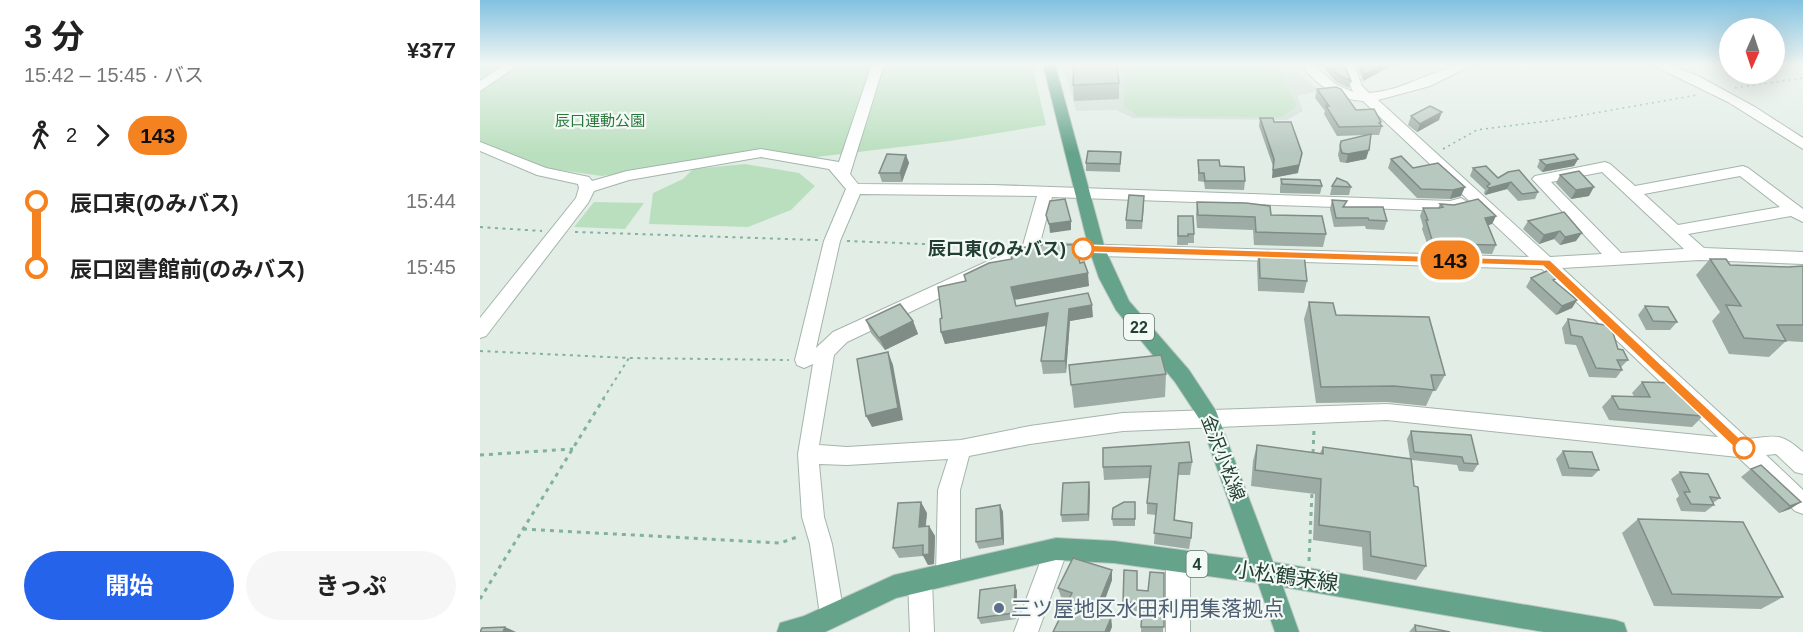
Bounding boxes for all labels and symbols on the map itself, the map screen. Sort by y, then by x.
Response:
north arrow [1719,18,1785,84]
park label: 辰口運動公園 [555,112,645,129]
marker: 辰口東(のみバス) [1072,238,1094,260]
place label: 辰口東(のみバス) [928,239,1066,259]
line badge: 143 [1416,240,1484,280]
road number: 22 [1124,314,1154,340]
street label: 金沢小松線 [1198,412,1248,504]
unlabelled marker [1733,437,1755,459]
road number: 4 [1186,551,1208,577]
street label: 小松鶴来線 [1232,557,1340,595]
place label: 三ツ屋地区水田利用集落拠点 [1011,597,1284,620]
marker: 三ツ屋地区水田利用集落拠点 [992,601,1006,615]

